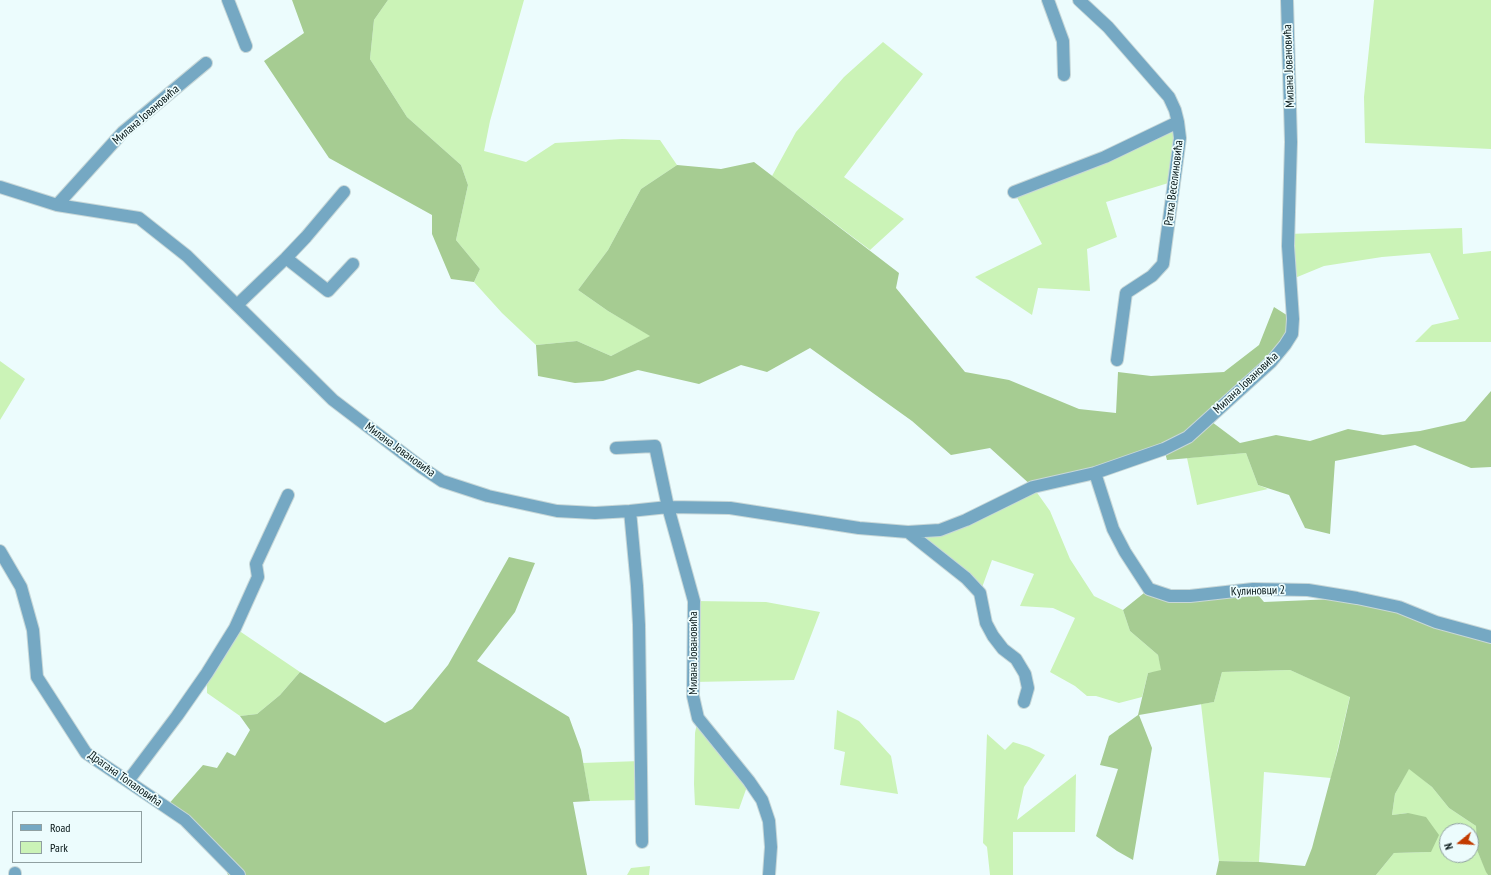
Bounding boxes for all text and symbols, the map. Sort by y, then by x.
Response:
street label: Милана Јовановића [1280,24,1298,108]
street label: Милана Јовановића [110,82,182,148]
street label: Ратка Веселиновића [1162,140,1186,226]
street label: Милана Јовановића [1211,349,1281,417]
street label: Милана Јовановића [362,420,438,480]
street label: Кулиновци 2 [1231,583,1285,599]
street label: Милана Јовановића [687,611,701,695]
street label: Драгана Топаловића [85,748,165,810]
legend [12,811,142,863]
text: Road [50,820,70,835]
north arrow [1439,823,1479,863]
text: Park [50,840,68,855]
text: N [1441,841,1456,851]

